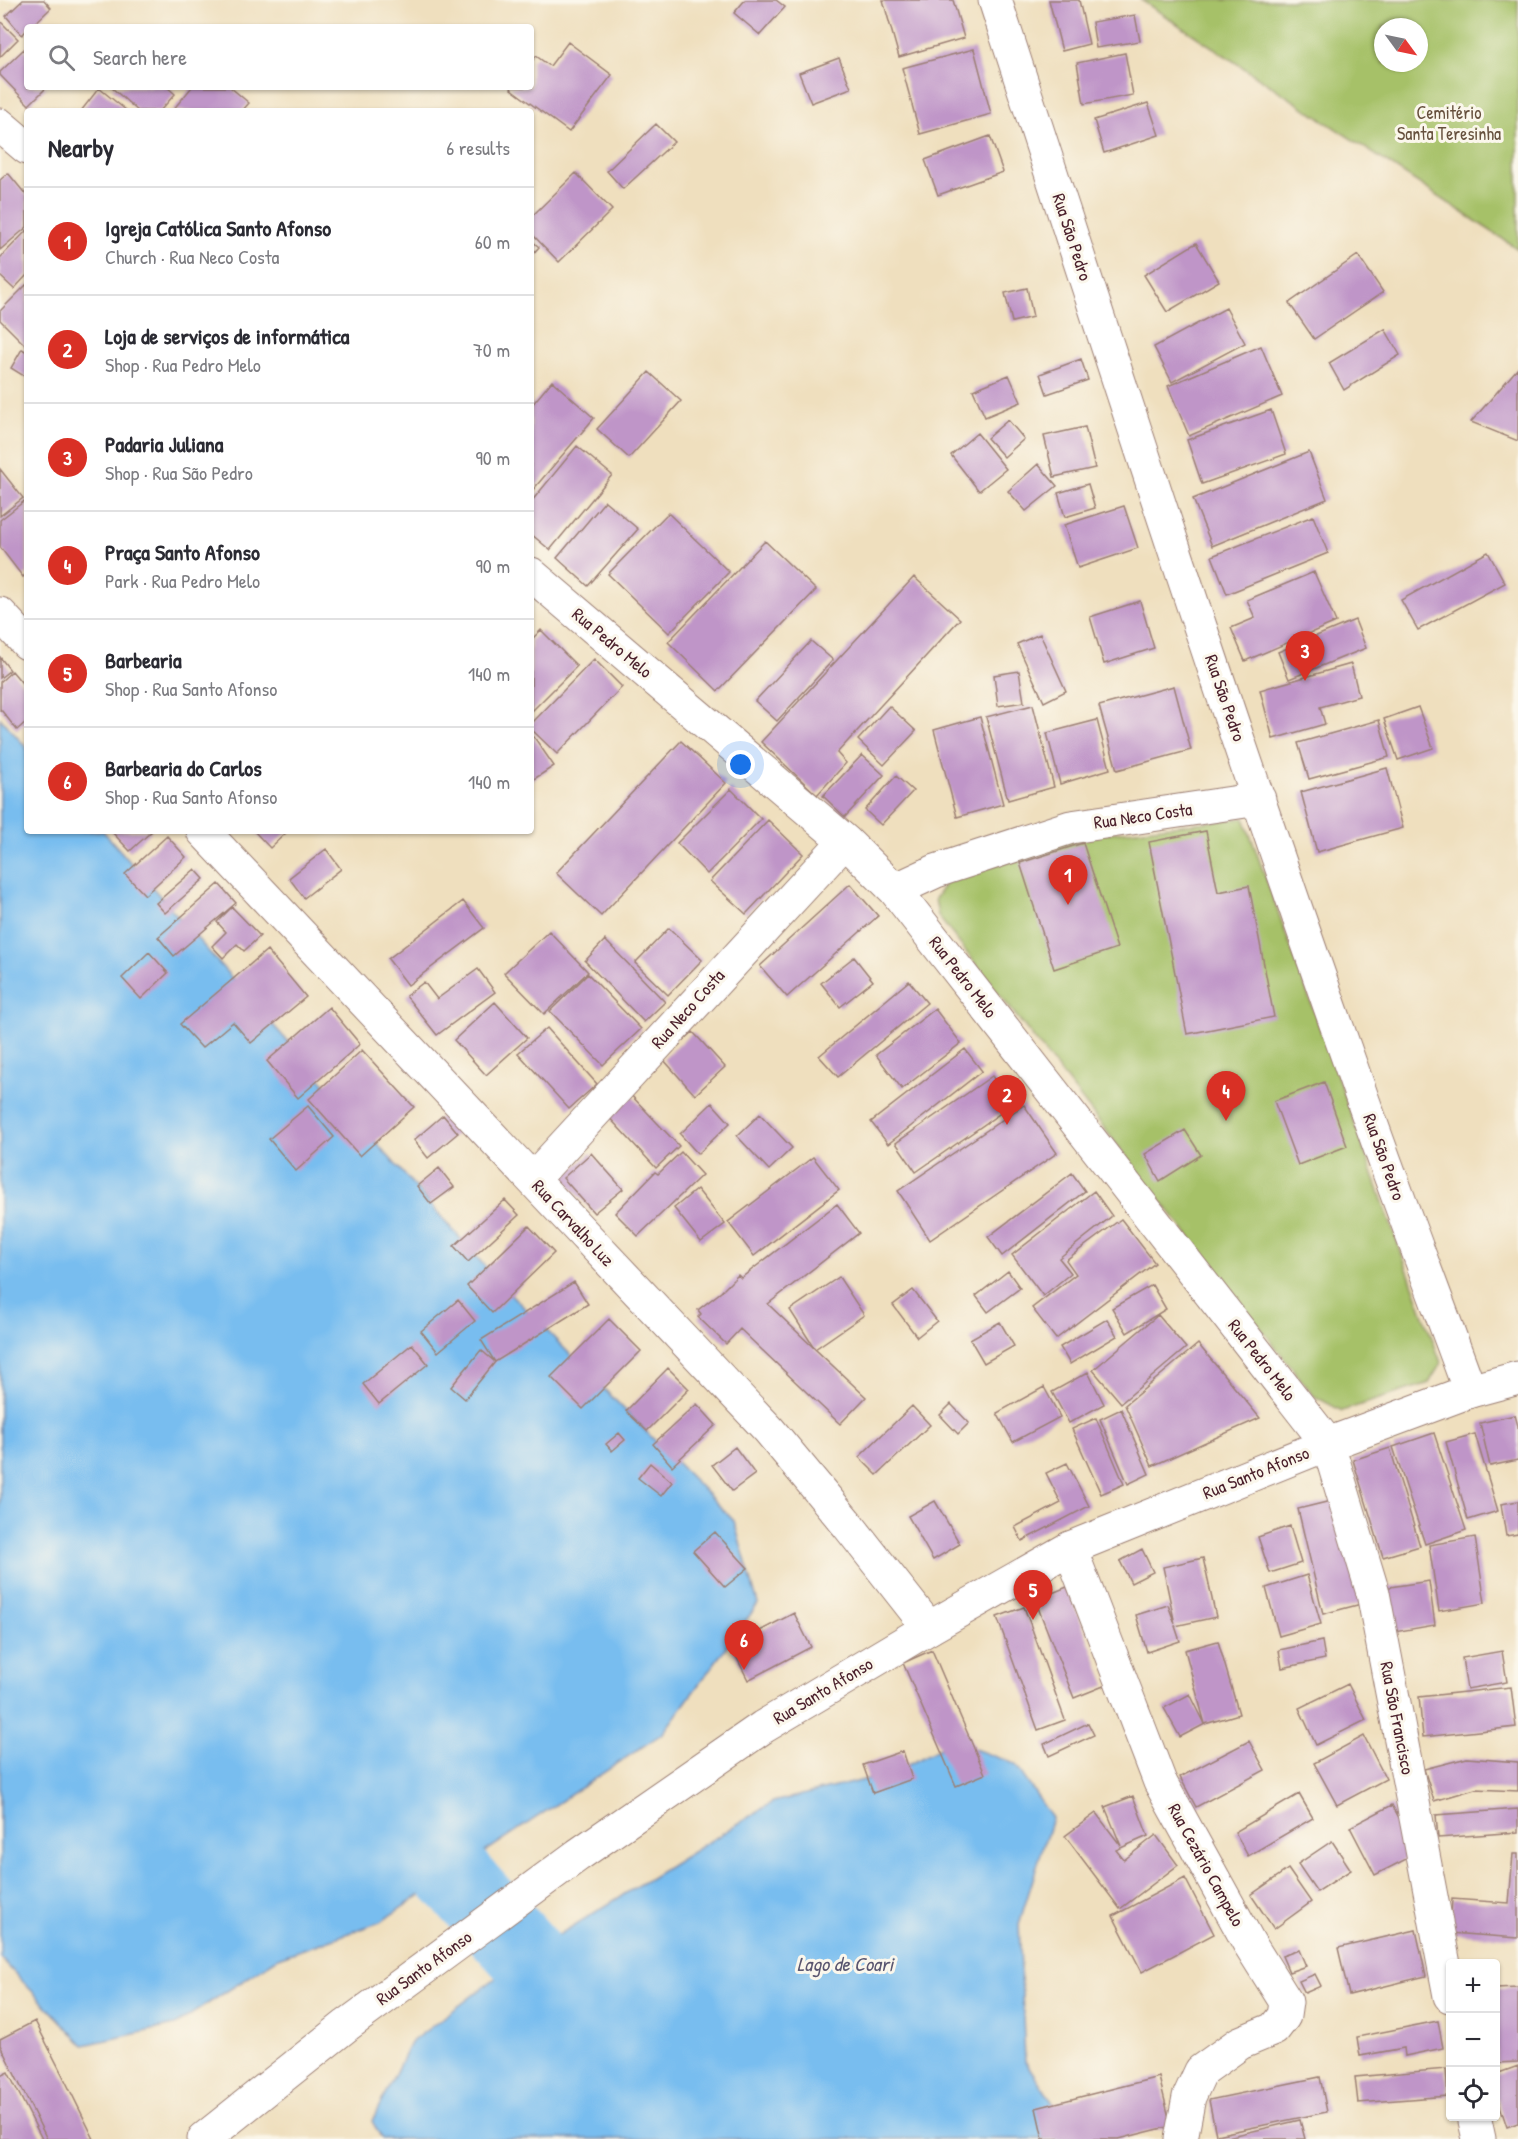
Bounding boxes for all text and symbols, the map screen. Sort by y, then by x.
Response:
north arrow [1374,18,1428,72]
search box [24,24,534,90]
icon: search [45,41,78,74]
text: Search here [93,42,187,72]
park label: Cemitério Santa Teresinha [1397,100,1501,146]
text: Nearby [48,130,114,165]
text: 6 results [446,134,510,161]
street label: Rua São Pedro [1047,190,1098,284]
text: Igreja Católica Santo Afonso [105,213,331,243]
text: 1 [64,228,71,255]
text: 60 m [475,228,510,255]
text: Church · Rua Neco Costa [105,243,279,270]
text: Loja de serviços de informática [105,321,349,351]
text: 2 [63,336,72,363]
text: 70 m [473,336,510,363]
text: Shop · Rua Pedro Melo [105,351,261,378]
text: Padaria Juliana [105,429,223,459]
text: 3 [63,444,72,471]
text: 90 m [476,444,510,471]
text: Shop · Rua São Pedro [105,459,253,486]
text: Praça Santo Afonso [105,537,260,567]
text: 4 [64,552,71,579]
text: 90 m [476,552,510,579]
text: Park · Rua Pedro Melo [105,567,260,594]
street label: Rua Pedro Melo [567,602,658,684]
pin: 3 [1286,632,1324,681]
text: Barbearia [105,645,182,675]
street label: Rua São Pedro [1199,651,1252,745]
text: 5 [63,660,72,687]
text: 140 m [468,660,510,687]
text: Shop · Rua Santo Afonso [105,675,277,702]
your location [726,750,755,779]
text: Barbearia do Carlos [105,753,262,783]
text: 6 [64,768,71,795]
text: 140 m [468,768,510,795]
text: Shop · Rua Santo Afonso [105,783,277,810]
street label: Rua Neco Costa [1092,796,1194,835]
pin: 1 [1048,856,1088,905]
street label: Rua Pedro Melo [923,931,1003,1023]
street label: Rua Neco Costa [645,964,730,1054]
pin: 4 [1206,1072,1246,1121]
pin: 2 [988,1076,1026,1125]
street label: Rua São Pedro [1357,1110,1412,1204]
street label: Rua Carvalho Luz [527,1174,620,1272]
street label: Rua Pedro Melo [1222,1314,1302,1406]
street label: Rua Santo Afonso [1199,1440,1313,1505]
pin: 5 [1014,1570,1052,1620]
pin: 6 [724,1620,764,1670]
street label: Rua Santo Afonso [768,1651,877,1730]
street label: Rua São Francisco [1374,1659,1421,1776]
street label: Rua Cezário Campelo [1162,1799,1251,1931]
street label: Rua Santo Afonso [371,1924,477,2011]
water label: Lago de Coari [797,1950,896,1978]
map controls [1446,1959,1500,2121]
button: + [1446,1959,1500,2013]
button: − [1446,2013,1500,2067]
button: locate [1446,2067,1500,2121]

